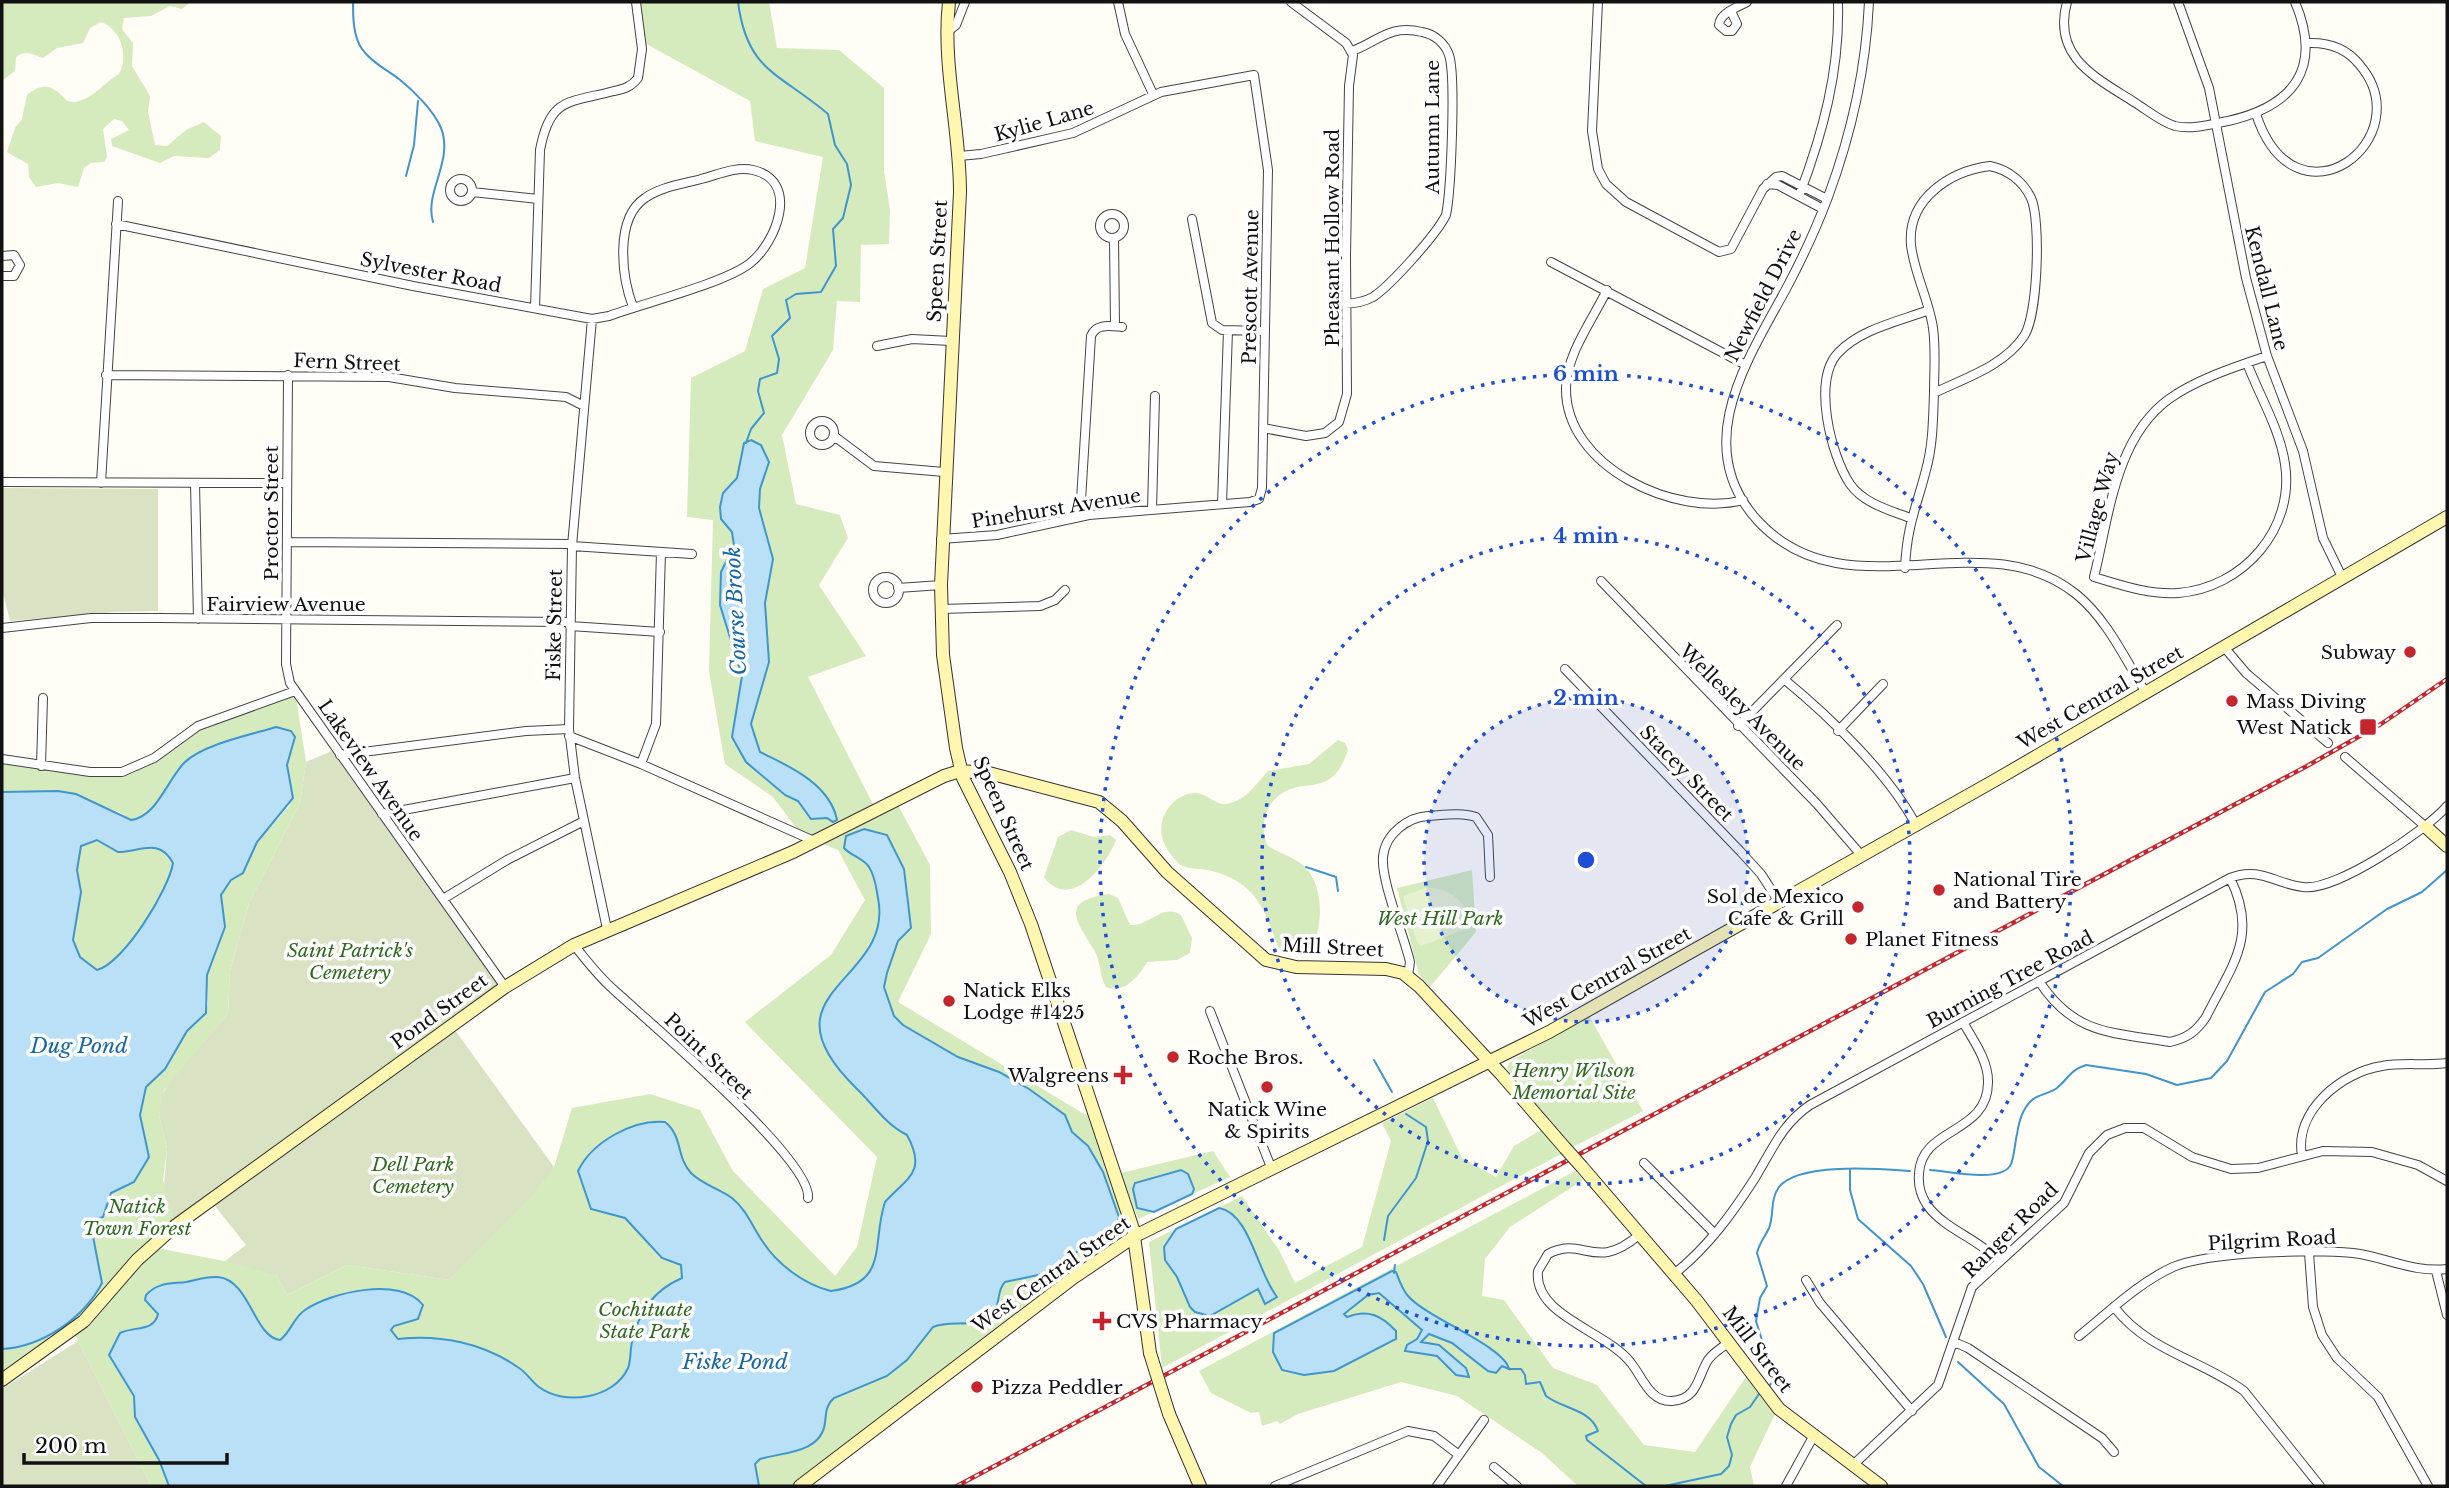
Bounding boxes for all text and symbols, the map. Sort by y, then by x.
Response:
street label: Autumn Lane [1421,60,1444,195]
street label: Kylie Lane [992,96,1097,147]
street label: Pheasant Hollow Road [1321,129,1344,347]
street label: Speen Street [923,198,952,323]
street label: Prescott Avenue [1238,209,1263,365]
street label: Kendall Lane [2240,223,2293,353]
street label: Newfield Drive [1720,225,1807,365]
street label: Sylvester Road [358,248,504,297]
street label: Fern Street [293,349,402,376]
text: 6 min [1553,361,1619,387]
street label: Proctor Street [260,445,283,581]
street label: Village Way [2071,449,2123,566]
street label: Pinehurst Avenue [970,484,1142,533]
text: 4 min [1553,523,1619,549]
water label: Course Brook [720,546,752,676]
street label: Fiske Street [542,568,567,681]
street label: Fairview Avenue [206,593,366,616]
street label: Wellesley Avenue [1674,639,1811,775]
street label: West Central Street [2012,640,2188,755]
place label: Subway [2321,641,2396,664]
marker: Subway [2402,644,2418,660]
text: 2 min [1553,685,1619,711]
place label: Mass Diving [2246,690,2366,713]
marker: Mass Diving [2224,693,2240,709]
street label: Lakeview Avenue [313,695,428,845]
place label: West Natick [2235,716,2352,739]
marker: West Natick [2358,717,2378,737]
street label: Stacey Street [1635,720,1739,827]
street label: Speen Street [968,753,1039,875]
centre of rings [1574,848,1598,872]
place label: National Tire and Battery [1953,868,2082,913]
marker: National Tire and Battery [1931,882,1947,898]
place label: Sol de Mexico Cafe & Grill [1707,885,1844,930]
marker: Sol de Mexico Cafe & Grill [1850,899,1866,915]
park label: West Hill Park [1377,907,1503,930]
street label: West Central Street [1519,921,1696,1034]
street label: Burning Tree Road [1923,926,2098,1033]
place label: Planet Fitness [1865,928,1999,951]
marker: Planet Fitness [1843,931,1859,947]
street label: Mill Street [1281,933,1385,962]
park label: Saint Patrick's Cemetery [287,939,413,984]
street label: Pond Street [387,968,493,1054]
place label: Natick Elks Lodge #1425 [963,979,1084,1024]
marker: Natick Elks Lodge #1425 [941,993,957,1009]
street label: Point Street [660,1008,758,1105]
water label: Dug Pond [29,1033,128,1059]
place label: Roche Bros. [1187,1046,1303,1069]
marker: Roche Bros. [1165,1049,1181,1065]
park label: Henry Wilson Memorial Site [1511,1059,1636,1104]
place label: Walgreens [1007,1064,1109,1087]
marker: Walgreens [1115,1067,1131,1083]
marker: Natick Wine & Spirits [1259,1079,1275,1095]
place label: Natick Wine & Spirits [1207,1098,1327,1143]
park label: Dell Park Cemetery [371,1153,454,1198]
street label: Ranger Road [1958,1178,2063,1283]
park label: Natick Town Forest [83,1195,191,1240]
street label: West Central Street [967,1211,1135,1338]
street label: Pilgrim Road [2207,1226,2337,1255]
park label: Cochituate State Park [598,1298,692,1343]
street label: Mill Street [1718,1302,1798,1398]
place label: CVS Pharmacy [1116,1310,1263,1333]
marker: CVS Pharmacy [1094,1313,1110,1329]
water label: Fiske Pond [681,1349,788,1375]
place label: Pizza Peddler [991,1376,1123,1399]
marker: Pizza Peddler [969,1379,985,1395]
scale bar [24,1422,228,1466]
text: 200 m [35,1433,107,1459]

